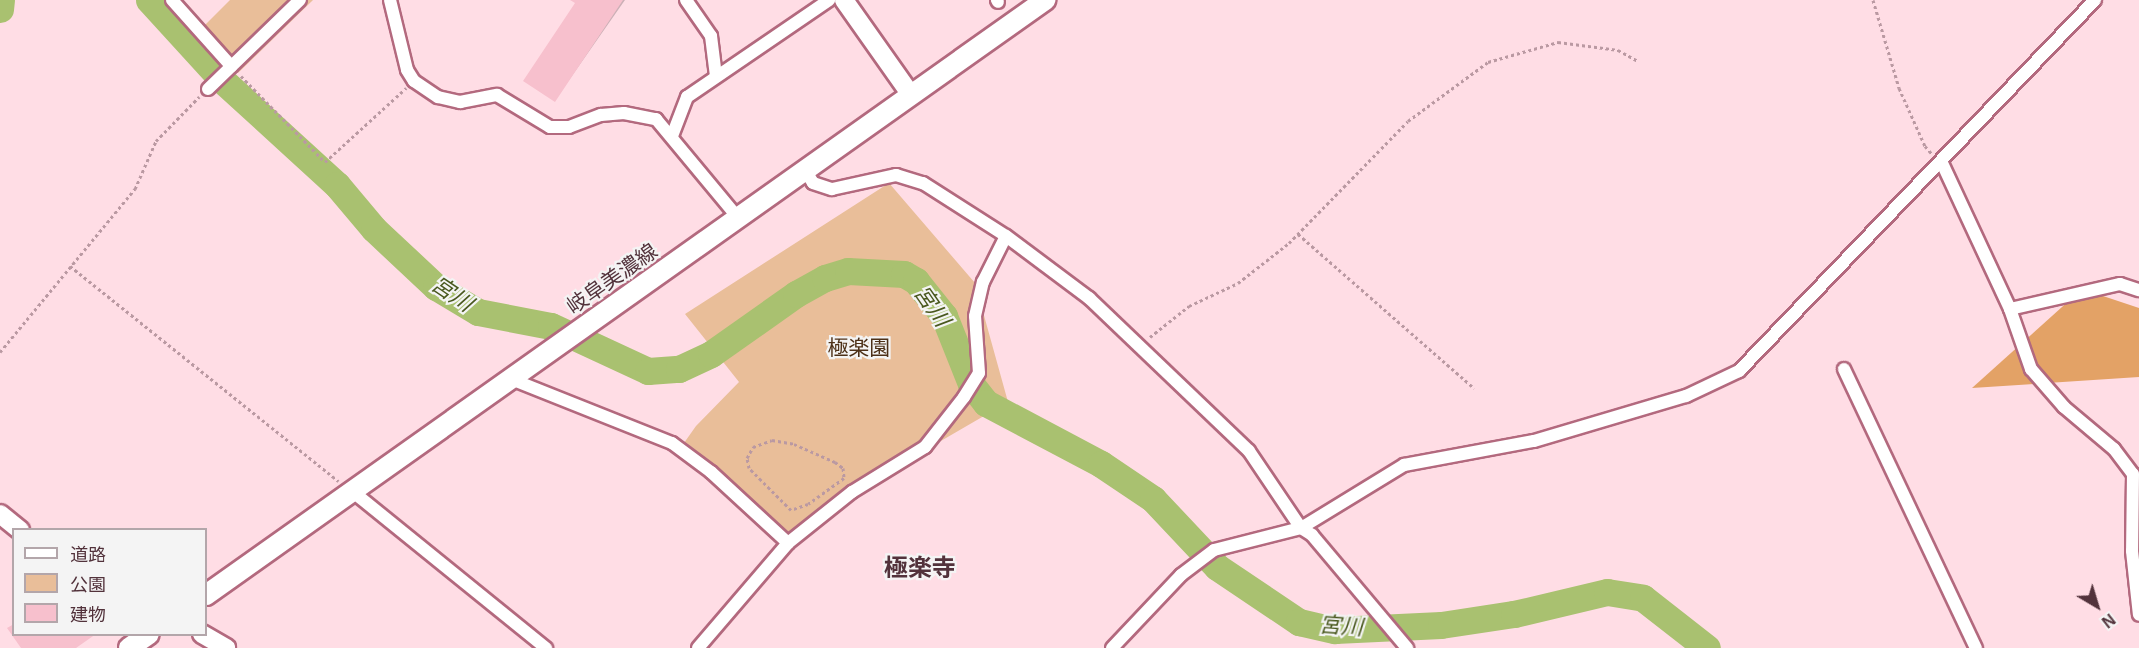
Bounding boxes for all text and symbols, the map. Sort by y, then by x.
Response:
street label: 岐阜美濃線 [562,239,662,319]
water label: 宮川 [426,271,478,317]
water label: 宮川 [909,280,955,332]
park label: 極楽園 [828,335,890,361]
legend [12,528,207,636]
text: 道路 [70,545,106,565]
district label: 極楽寺 [884,554,956,582]
text: 公園 [70,575,106,595]
north arrow [2067,576,2127,636]
text: 建物 [70,605,106,625]
text: N [2099,610,2118,631]
water label: 宮川 [1318,611,1364,641]

